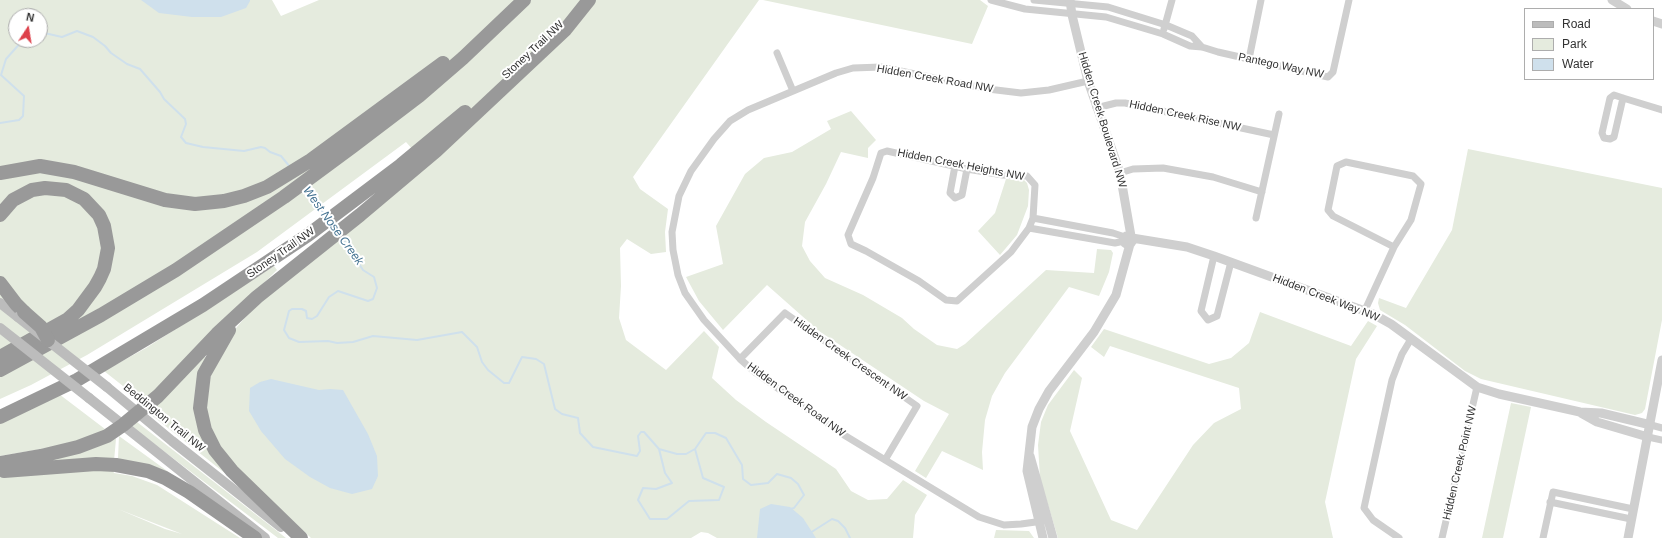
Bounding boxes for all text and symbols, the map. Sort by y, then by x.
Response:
north arrow [8,8,48,48]
legend [1524,8,1654,80]
text: N [25,11,35,24]
text: Road [1562,17,1591,31]
street label: Stoney Trail NW [499,18,567,82]
text: Park [1562,37,1587,51]
street label: Pantego Way NW [1237,50,1325,82]
street label: Hidden Creek Boulevard NW [1075,51,1129,189]
text: Water [1562,57,1594,71]
street label: Hidden Creek Road NW [876,62,994,96]
street label: Hidden Creek Rise NW [1128,98,1242,134]
street label: Hidden Creek Heights NW [896,146,1026,184]
water label: West Nose Creek [300,184,366,268]
street label: Stoney Trail NW [245,225,317,281]
street label: Hidden Creek Way NW [1271,272,1381,324]
street label: Hidden Creek Crescent NW [791,315,909,403]
street label: Hidden Creek Road NW [744,360,848,440]
street label: Beddington Trail NW [121,381,207,455]
street label: Hidden Creek Point NW [1440,405,1480,521]

